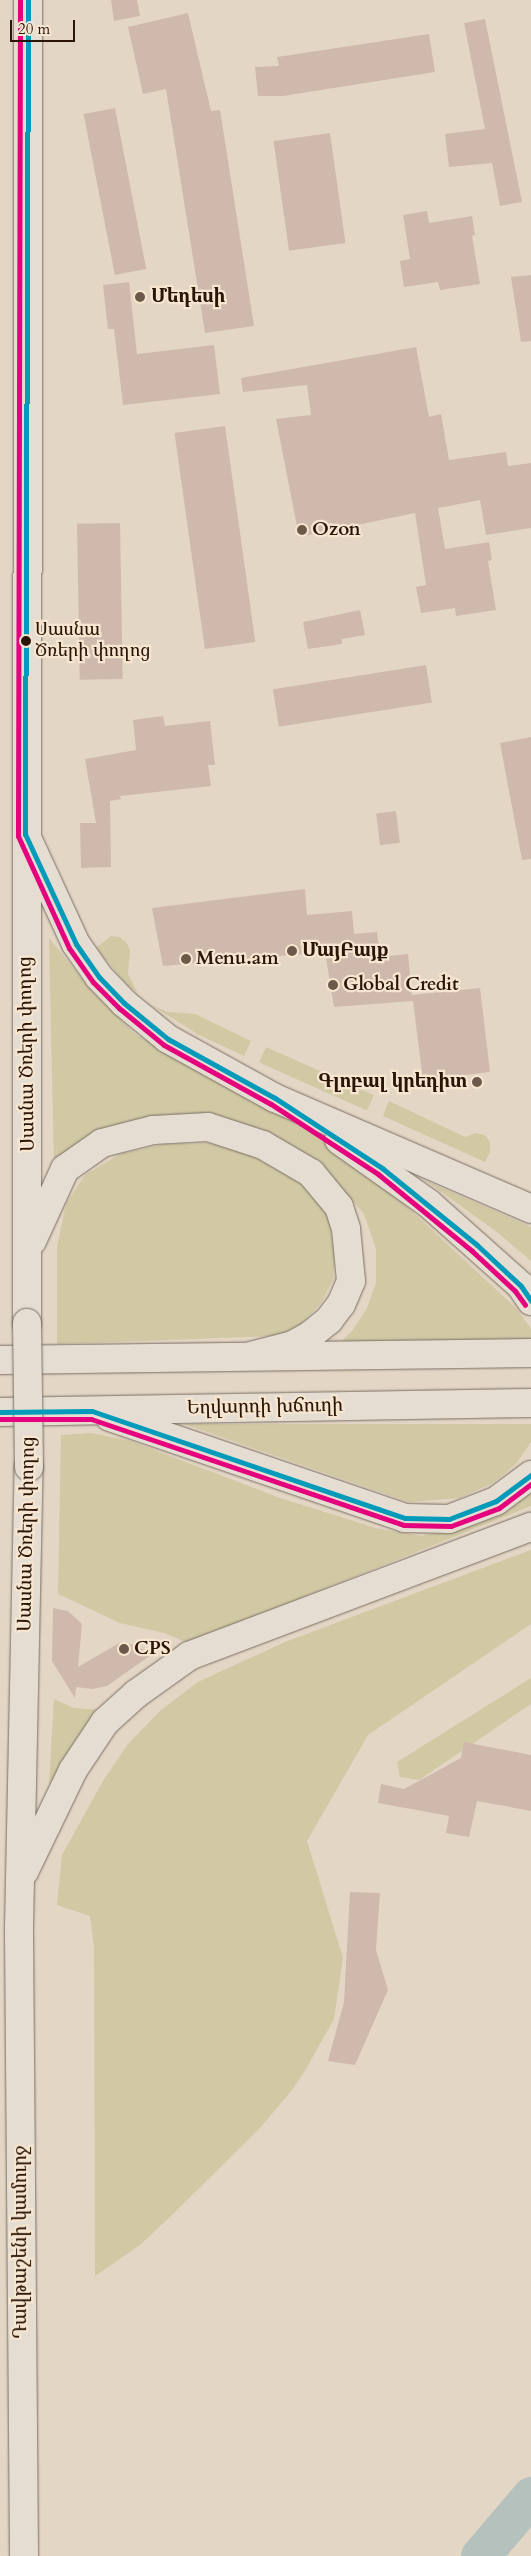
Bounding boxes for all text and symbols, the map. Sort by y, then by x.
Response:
scale bar [12,10,78,42]
text: 20 m [18,19,50,39]
place label: Մեդեսի [151,286,225,308]
marker: Մեդեսի [133,290,147,304]
place label: Ozon [312,519,361,541]
marker: Ozon [296,524,308,536]
place label: Սասնա Ծռերի փողոց [35,620,150,662]
marker: Սասնա Ծռերի փողոց [21,636,31,646]
place label: ՄայԲայք [302,940,389,962]
marker: ՄայԲայք [286,945,298,957]
place label: Menu.am [196,948,279,970]
marker: Menu.am [180,953,192,965]
street label: Սասնա Ծռերի փողոց [14,956,40,1152]
place label: Global Credit [343,974,459,996]
marker: Global Credit [327,979,339,991]
place label: Գլոբալ կրեդիտ [318,1071,467,1093]
marker: Գլոբալ կրեդիտ [471,1076,483,1088]
street label: Եղվարդի խճուղի [187,1394,343,1420]
street label: Սասնա Ծռերի փողոց [14,1436,40,1632]
place label: CPS [134,1638,171,1660]
marker: CPS [118,1643,130,1655]
street label: Դավթաշենի կամուրջ [10,2145,32,2339]

